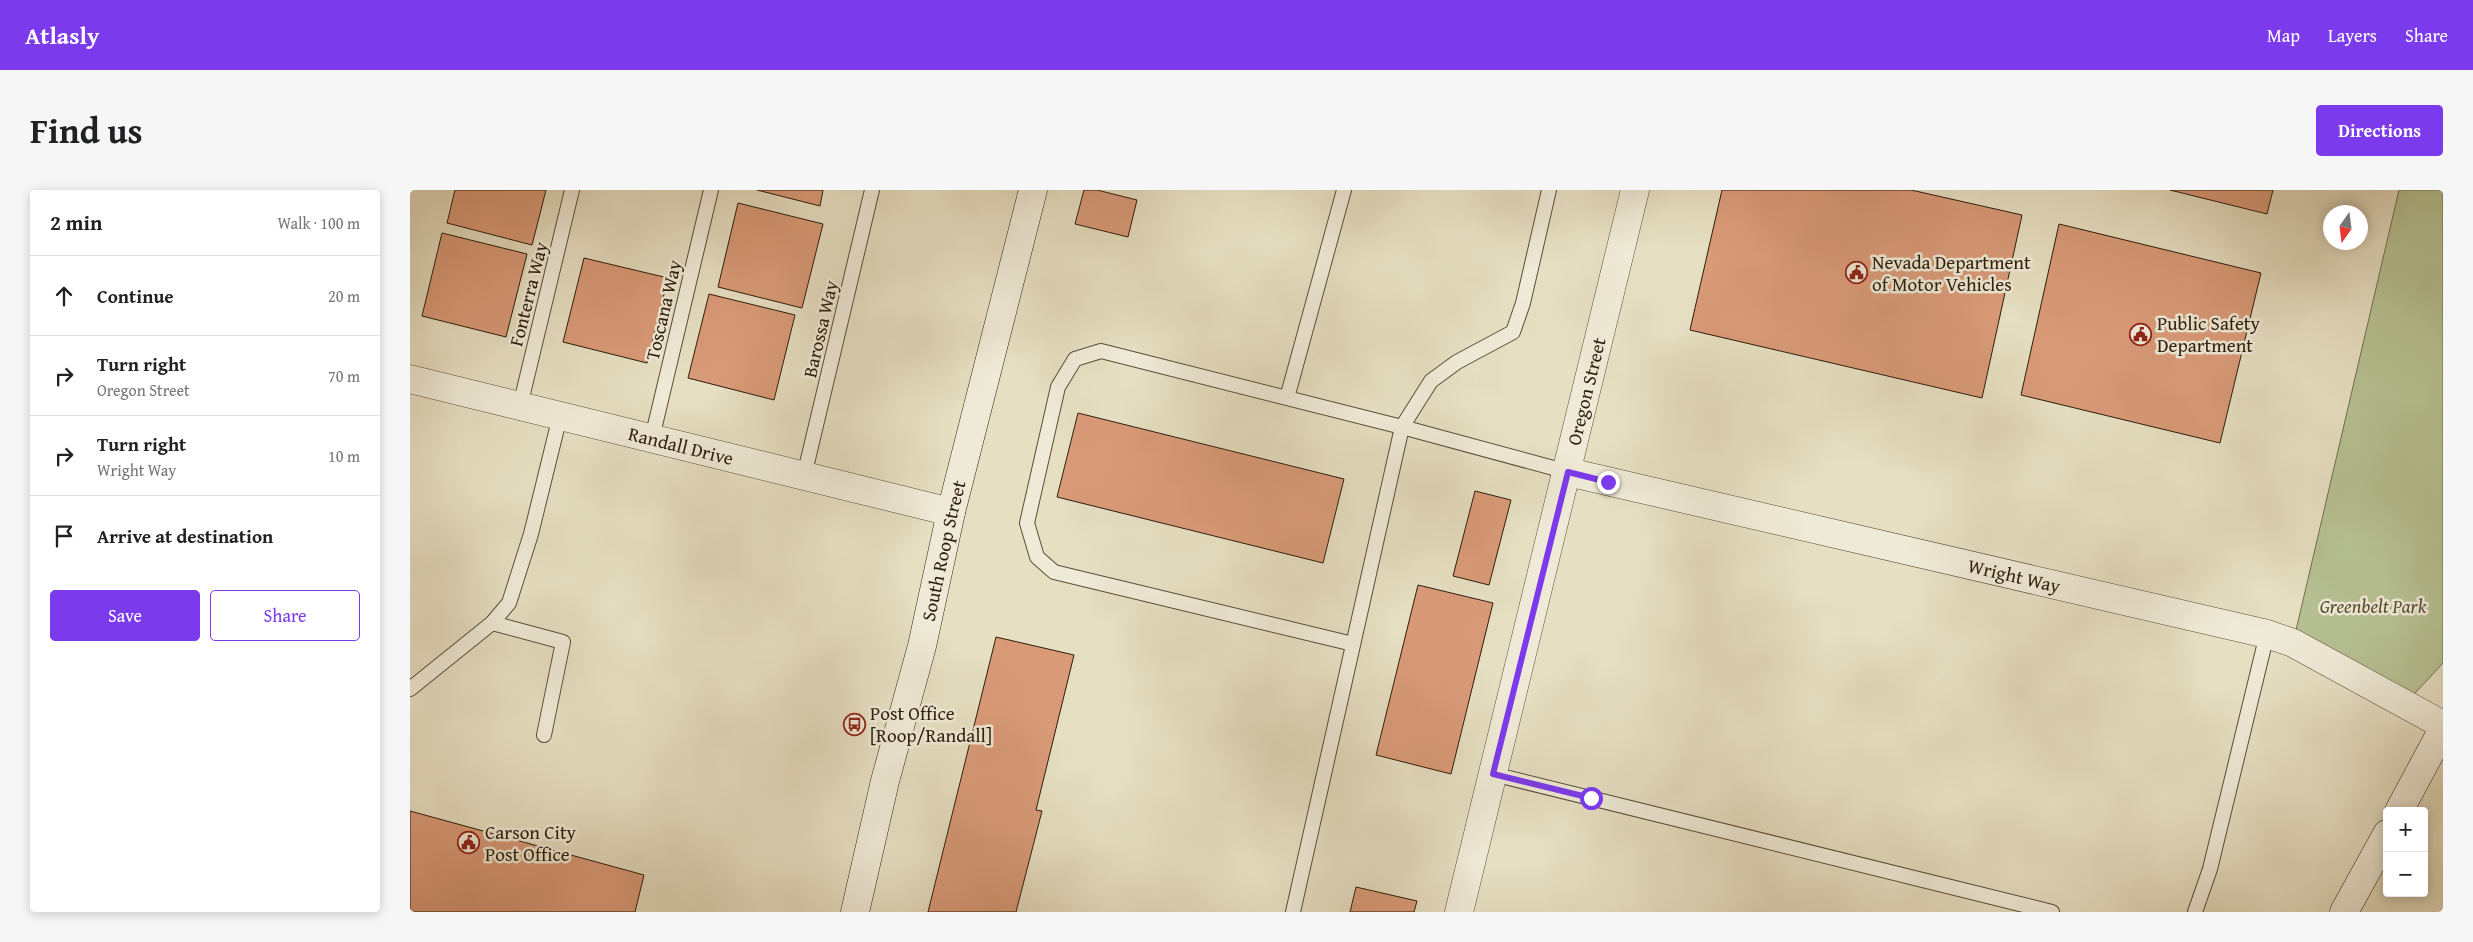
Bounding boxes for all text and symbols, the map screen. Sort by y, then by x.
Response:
text: Atlasly [25,18,99,53]
text: Map [2267,22,2300,49]
text: Layers [2328,22,2377,49]
text: Share [2405,22,2448,49]
text: Find us [30,105,143,156]
button: Directions [2316,105,2443,156]
north arrow [2323,205,2368,250]
text: 2 min [50,207,102,238]
text: Walk · 100 m [277,211,360,235]
street label: Fonterra Way [501,238,555,349]
place label: Nevada Department of Motor Vehicles [1872,248,2031,298]
street label: Toscana Way [638,257,688,363]
public building icon: Nevada Department of Motor Vehicles [1844,261,1868,285]
street label: Barossa Way [795,277,845,380]
icon: ahead [50,282,78,310]
text: Continue [97,282,174,310]
text: 20 m [328,284,360,308]
place label: Public Safety Department [2157,309,2261,359]
public building icon: Public Safety Department [2129,322,2153,346]
street label: Oregon Street [1559,334,1613,448]
text: Turn right [97,350,186,378]
icon: right [50,362,78,390]
text: 70 m [328,364,360,388]
text: Oregon Street [97,378,190,402]
street label: Randall Drive [626,419,736,472]
text: Turn right [97,430,186,458]
icon: right [50,442,78,470]
text: 10 m [328,444,360,468]
text: Wright Way [97,458,176,482]
route end [1597,471,1620,494]
street label: South Roop Street [914,477,973,624]
icon: arrive [50,522,78,550]
text: Arrive at destination [97,522,273,550]
street label: Wright Way [1965,551,2064,600]
button: Save [50,590,200,641]
button: Share [210,590,360,641]
park label: Greenbelt Park [2320,592,2427,620]
place label: Post Office [Roop/Randall] [870,699,992,749]
bus stop icon: Post Office [Roop/Randall] [842,712,866,736]
route start [1580,787,1603,810]
map controls [2383,807,2428,897]
button: + [2383,807,2428,852]
place label: Carson City Post Office [485,818,577,868]
public building icon: Carson City Post Office [457,831,481,855]
button: − [2383,852,2428,897]

